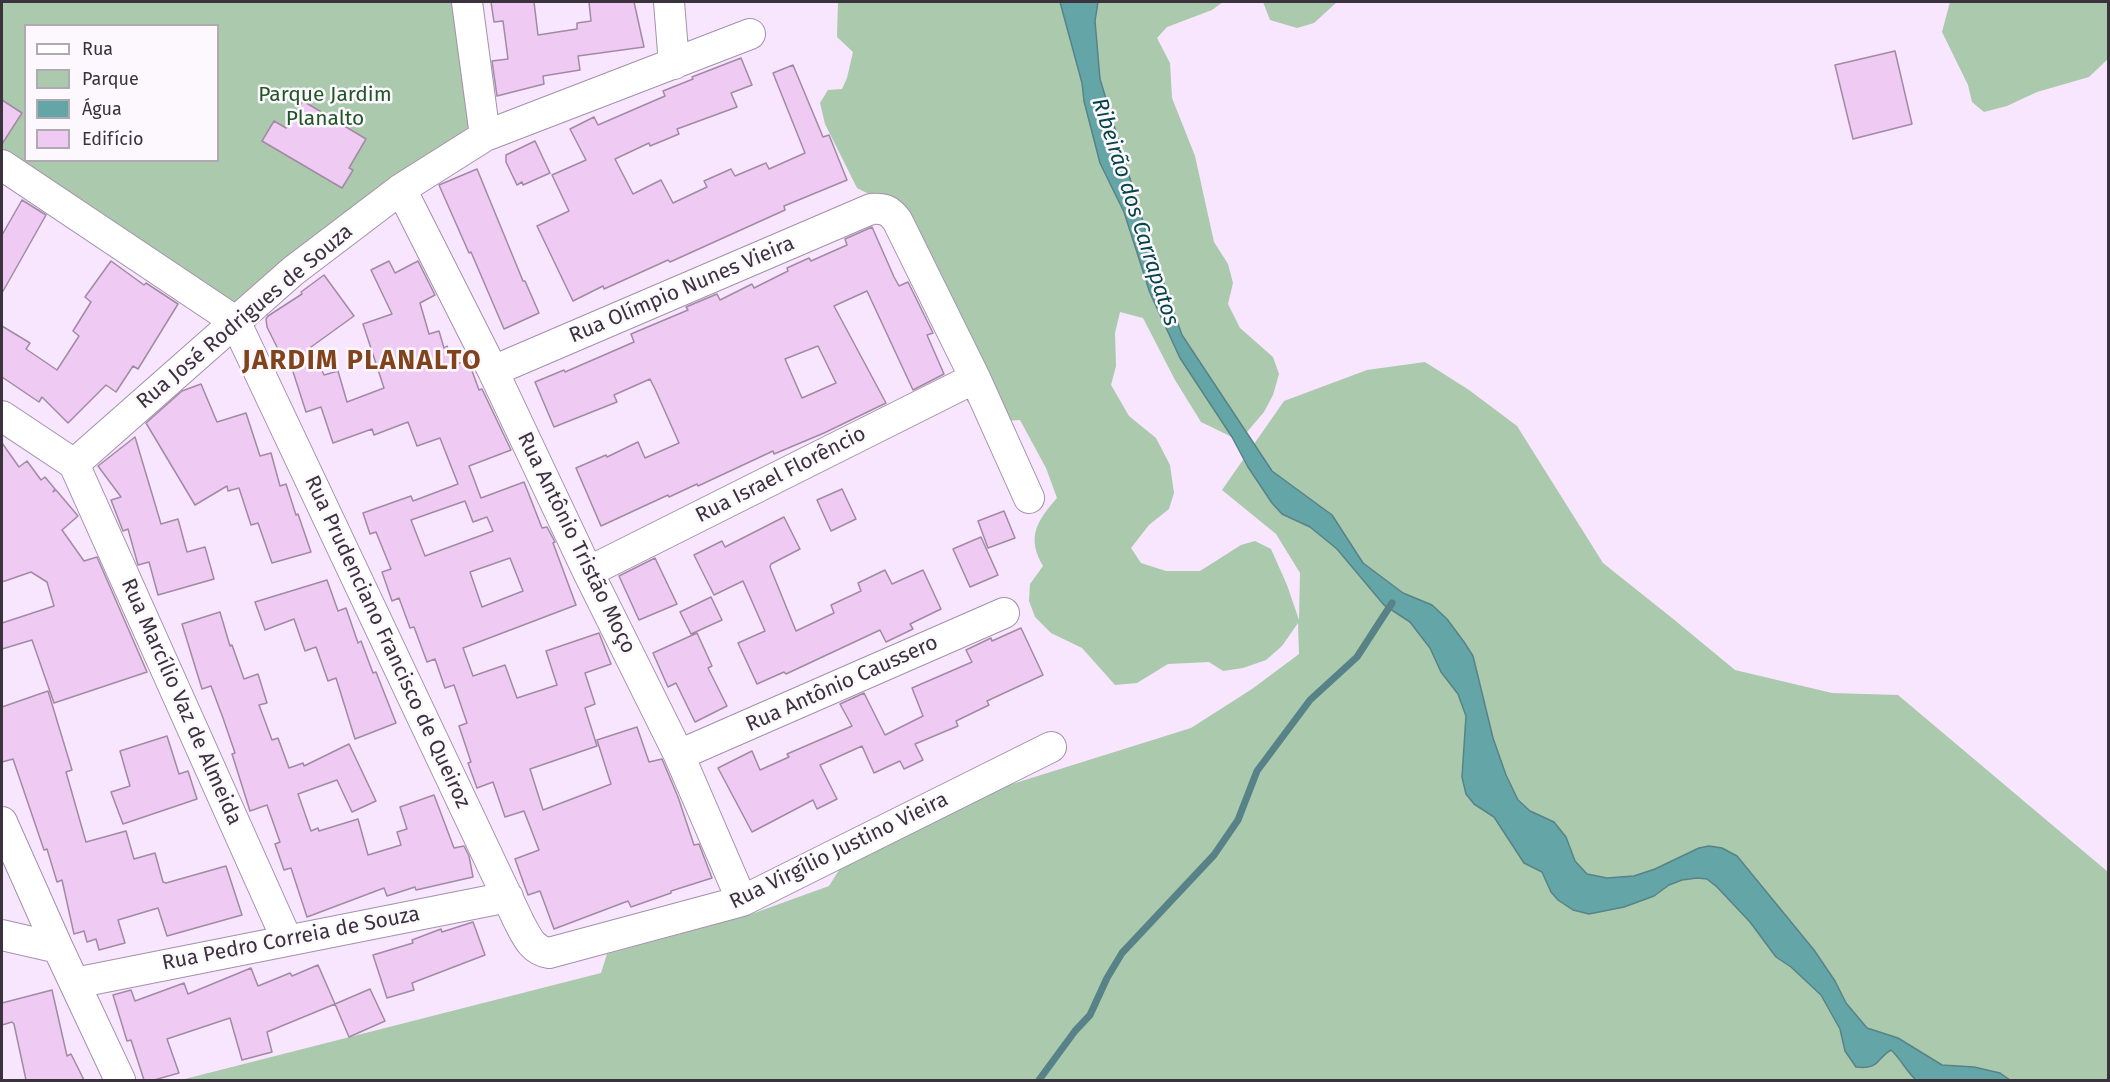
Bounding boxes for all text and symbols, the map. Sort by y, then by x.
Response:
legend [24,24,219,162]
text: Rua [82,38,113,60]
text: Parque [82,68,139,90]
park label: Parque Jardim Planalto [258,82,392,132]
water label: Ribeirão dos Carrapatos [1086,95,1184,329]
text: Água [82,98,122,120]
text: Edifício [82,128,144,150]
street label: Rua José Rodrigues de Souza [132,219,358,415]
street label: Rua Olímpio Nunes Vieira [566,231,798,349]
district label: JARDIM PLANALTO [242,345,482,377]
street label: Rua Israel Florêncio [692,421,870,529]
street label: Rua Antônio Tristão Moço [511,428,641,658]
street label: Rua Prudenciano Francisco de Queiroz [299,472,475,812]
street label: Rua Marcílio Vaz de Almeida [115,575,247,829]
street label: Rua Antônio Caussero [742,630,942,738]
street label: Rua Virgílio Justino Vieira [726,787,952,915]
street label: Rua Pedro Correia de Souza [160,902,422,976]

